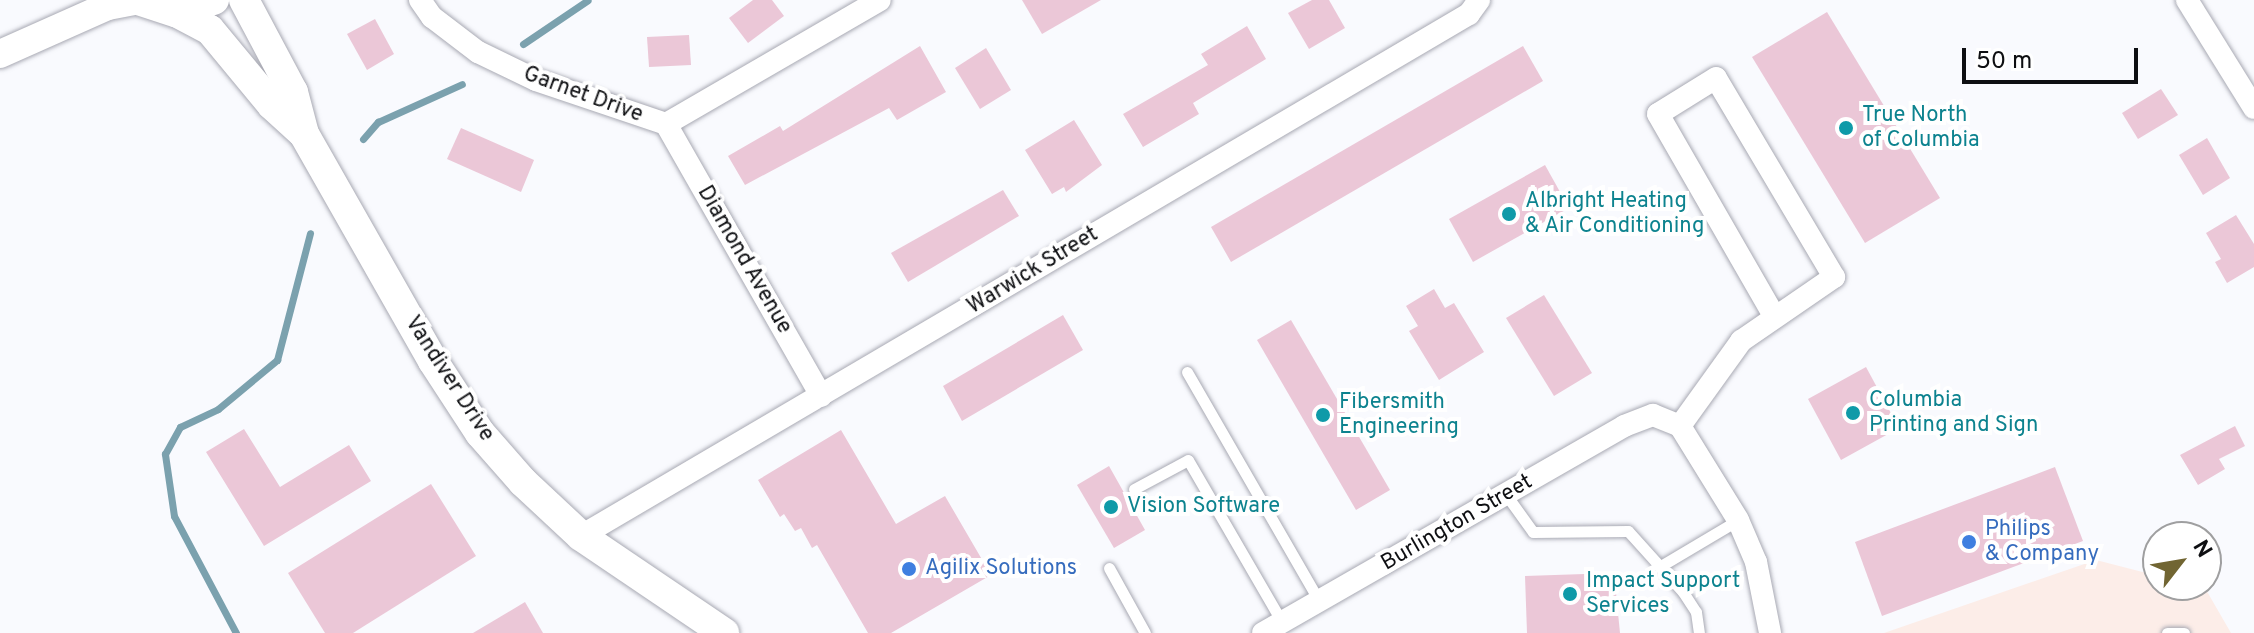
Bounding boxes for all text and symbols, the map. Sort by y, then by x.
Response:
scale bar [1966,32,2142,82]
text: 50 m [1976,47,2032,77]
street label: Garnet Drive [520,61,646,129]
place label: True North of Columbia [1862,102,1980,154]
marker: True North of Columbia [1837,119,1855,137]
street label: Diamond Avenue [691,181,797,339]
place label: Albright Heating & Air Conditioning [1525,188,1705,240]
marker: Albright Heating & Air Conditioning [1500,205,1518,223]
street label: Warwick Street [963,222,1103,320]
street label: Vandiver Drive [399,311,499,447]
place label: Columbia Printing and Sign [1869,387,2038,438]
place label: Fibersmith Engineering [1339,389,1459,440]
marker: Columbia Printing and Sign [1844,404,1862,422]
marker: Fibersmith Engineering [1314,406,1332,424]
street label: Burlington Street [1377,469,1537,577]
place label: Vision Software [1127,494,1280,520]
marker: Vision Software [1102,498,1120,516]
place label: Philips & Company [1985,516,2099,568]
north arrow [2142,521,2222,601]
marker: Philips & Company [1960,533,1978,551]
text: N [2186,536,2217,563]
place label: Agilix Solutions [925,556,1077,582]
marker: Agilix Solutions [900,560,918,578]
place label: Impact Support Services [1586,568,1740,620]
marker: Impact Support Services [1561,585,1579,603]

